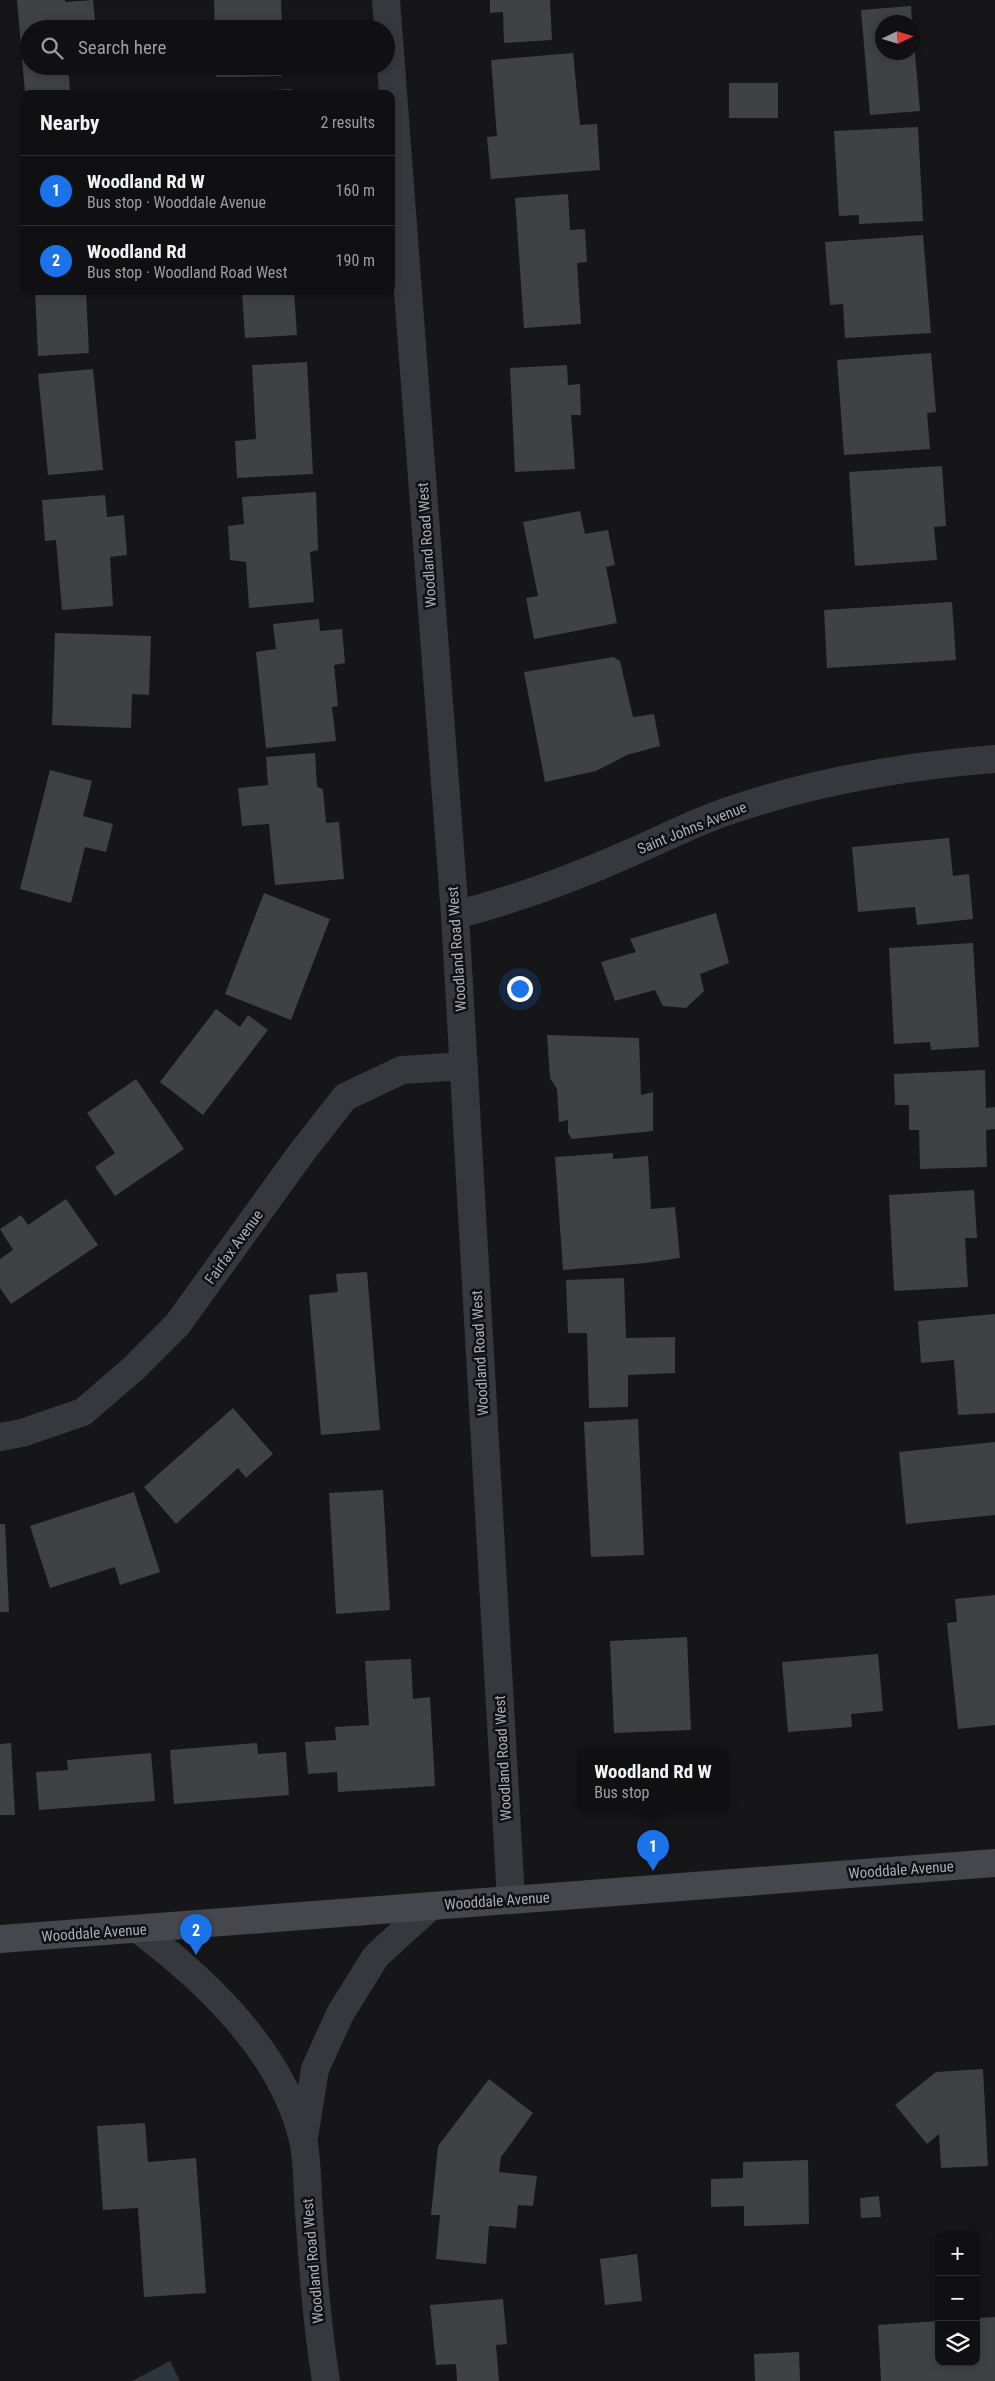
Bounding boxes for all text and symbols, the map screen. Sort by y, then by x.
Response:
north arrow [875,15,920,60]
search box [20,20,395,75]
icon: search [38,34,66,62]
text: Search here [78,36,166,59]
text: Nearby [40,111,99,135]
text: 2 results [320,113,375,132]
text: Woodland Rd W [87,170,205,193]
text: 1 [52,181,60,200]
text: 160 m [336,181,375,200]
text: Bus stop · Wooddale Avenue [87,193,266,212]
text: Woodland Rd [87,240,186,263]
text: 2 [52,251,60,270]
text: 190 m [336,251,375,270]
text: Bus stop · Woodland Road West [87,263,287,282]
street label: Woodland Road West [414,482,440,608]
street label: Saint Johns Avenue [635,798,749,858]
street label: Woodland Road West [444,886,470,1012]
your location [507,976,533,1002]
street label: Fairfax Avenue [201,1206,267,1288]
street label: Woodland Road West [468,1290,492,1416]
street label: Woodland Road West [491,1695,515,1821]
popup [577,1748,729,1813]
text: Woodland Rd W [594,1760,712,1783]
text: Bus stop [594,1783,649,1802]
pin: 1 [637,1830,669,1871]
street label: Wooddale Avenue [848,1857,954,1883]
street label: Wooddale Avenue [444,1888,550,1914]
pin: 2 [180,1914,212,1955]
street label: Wooddale Avenue [41,1920,147,1946]
street label: Woodland Road West [299,2198,327,2324]
map controls [935,2231,980,2366]
button: + [935,2231,980,2276]
button: − [935,2276,980,2321]
button: layers [935,2321,980,2366]

